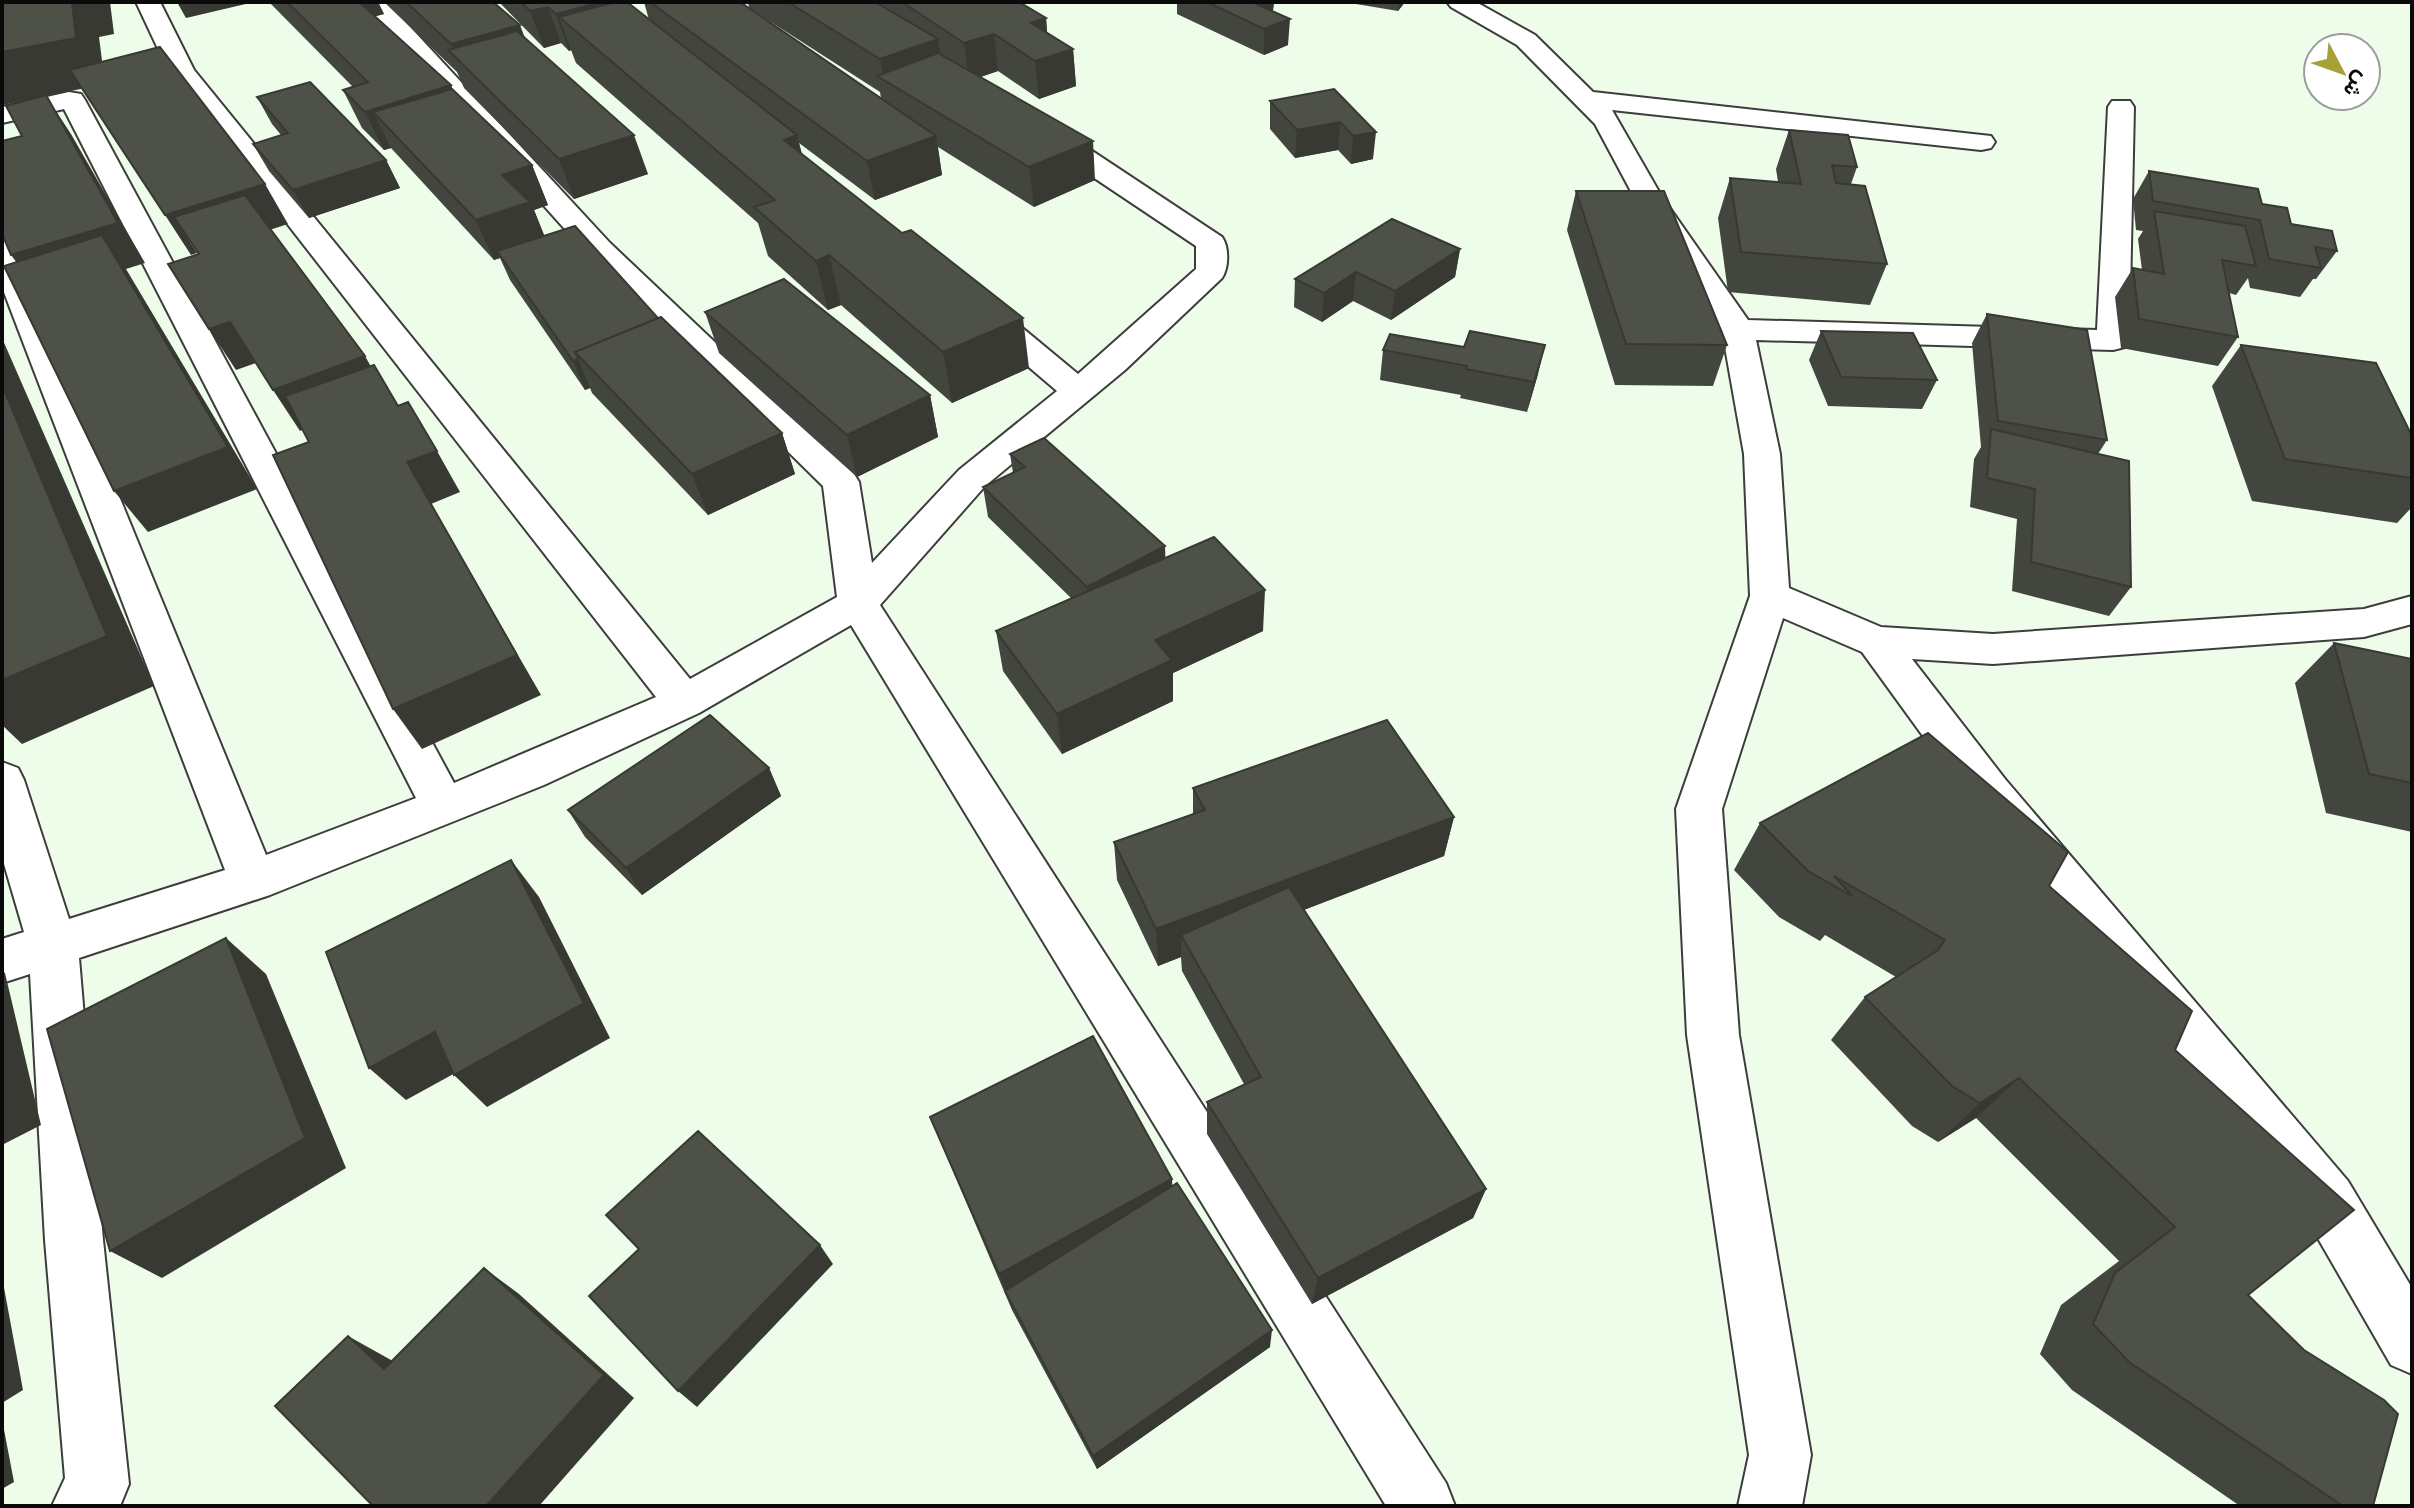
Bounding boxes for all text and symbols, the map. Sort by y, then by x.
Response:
north arrow [2302,32,2382,112]
text: ش [2338,66,2377,105]

